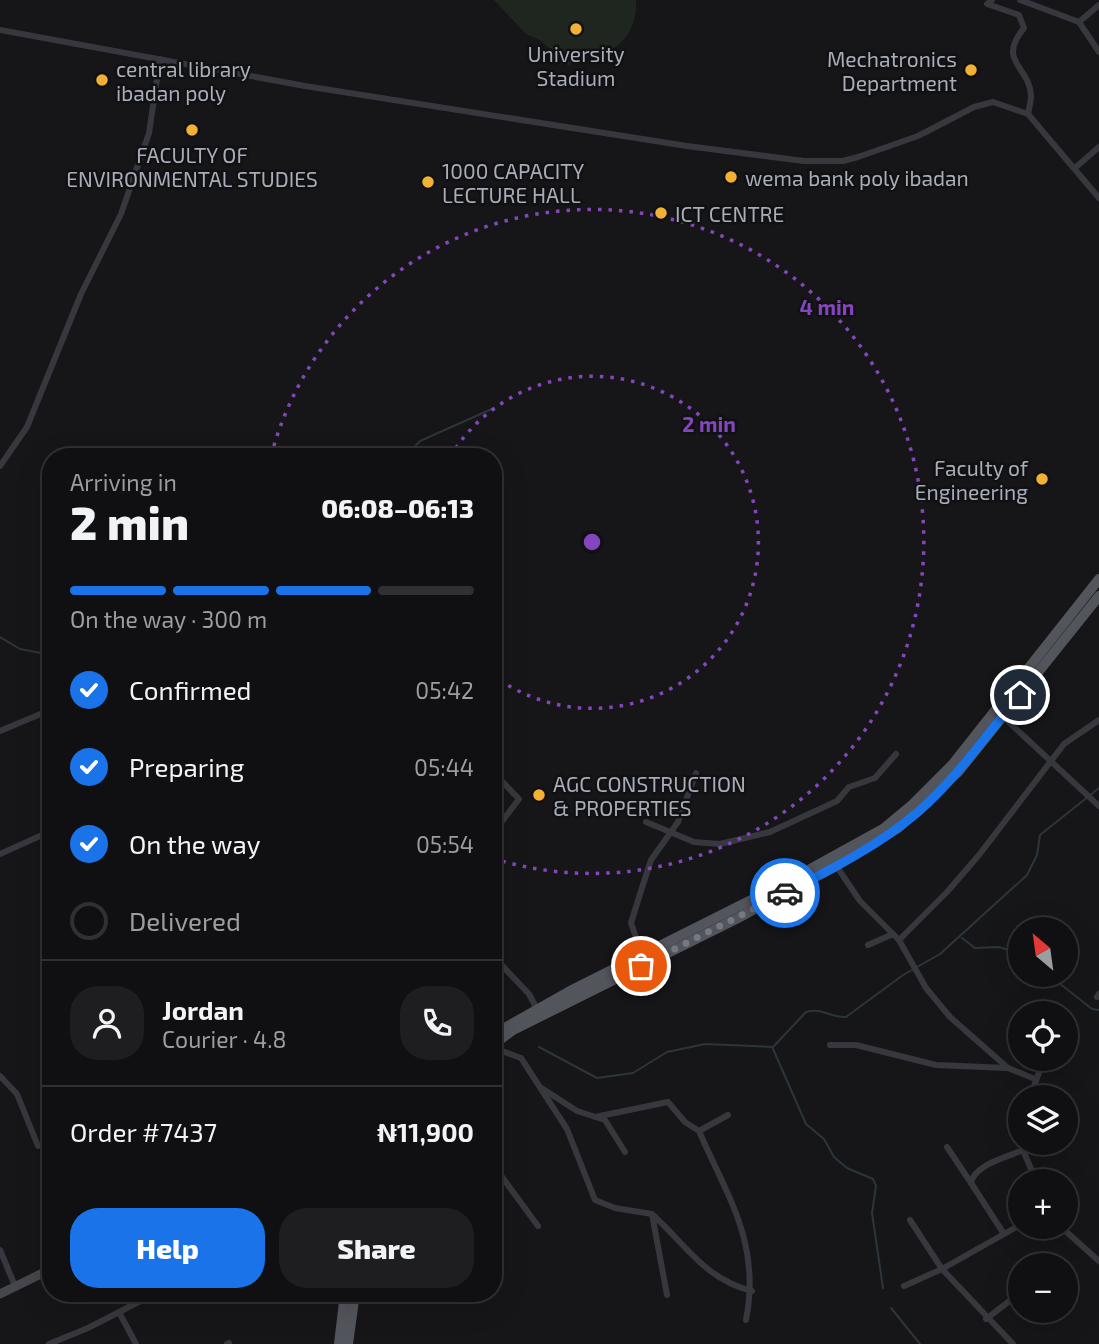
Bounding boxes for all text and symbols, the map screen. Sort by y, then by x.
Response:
marker: University Stadium [568,21,584,37]
place label: University Stadium [527,41,625,90]
place label: Mechatronics Department [827,46,957,95]
place label: central library ibadan poly [116,56,251,105]
marker: Mechatronics Department [963,62,979,78]
marker: central library ibadan poly [94,72,110,88]
marker: FACULTY OF ENVIRONMENTAL STUDIES [184,122,200,138]
place label: FACULTY OF ENVIRONMENTAL STUDIES [66,142,318,191]
place label: 1000 CAPACITY LECTURE HALL [442,158,584,207]
place label: wema bank poly ibadan [745,165,969,190]
marker: wema bank poly ibadan [723,169,739,185]
marker: 1000 CAPACITY LECTURE HALL [420,174,436,190]
place label: ICT CENTRE [675,201,784,226]
marker: ICT CENTRE [653,205,669,221]
text: 4 min [800,294,854,319]
text: 2 min [682,411,736,436]
place label: Faculty of Engineering [915,455,1029,504]
text: Arriving in [70,468,177,496]
marker: Faculty of Engineering [1034,471,1050,487]
text: 06:08–06:13 [321,492,474,523]
text: 2 min [70,494,189,549]
centre of rings [580,530,604,554]
text: On the way · 300 m [70,605,267,633]
pin [990,665,1050,725]
icon: check [70,671,108,709]
text: Confirmed [129,674,252,705]
text: 05:42 [415,676,474,704]
icon: home [1001,676,1039,714]
icon: check [70,748,108,786]
text: Preparing [129,751,244,782]
text: 05:44 [414,753,474,781]
place label: AGC CONSTRUCTION & PROPERTIES [553,771,746,820]
marker: AGC CONSTRUCTION & PROPERTIES [531,787,547,803]
icon: check [70,825,108,863]
text: On the way [129,828,260,859]
text: 05:54 [416,830,474,858]
courier [750,858,820,928]
icon: car [766,874,804,912]
text: Delivered [129,905,241,936]
north arrow [1008,917,1078,987]
map controls [1008,917,1078,1323]
pin [611,936,671,996]
icon: bag [622,947,660,985]
button: person [70,986,144,1060]
button: phone [400,986,474,1060]
text: Jordan [162,994,244,1025]
button: locate [1008,1001,1078,1071]
text: Courier · 4.8 [162,1025,286,1053]
button: layers [1008,1085,1078,1155]
text: Order #7437 [70,1116,217,1147]
text: ₦11,900 [377,1116,474,1147]
button: + [1008,1169,1078,1239]
button: Help [70,1208,265,1288]
button: Share [279,1208,474,1288]
button: − [1008,1253,1078,1323]

